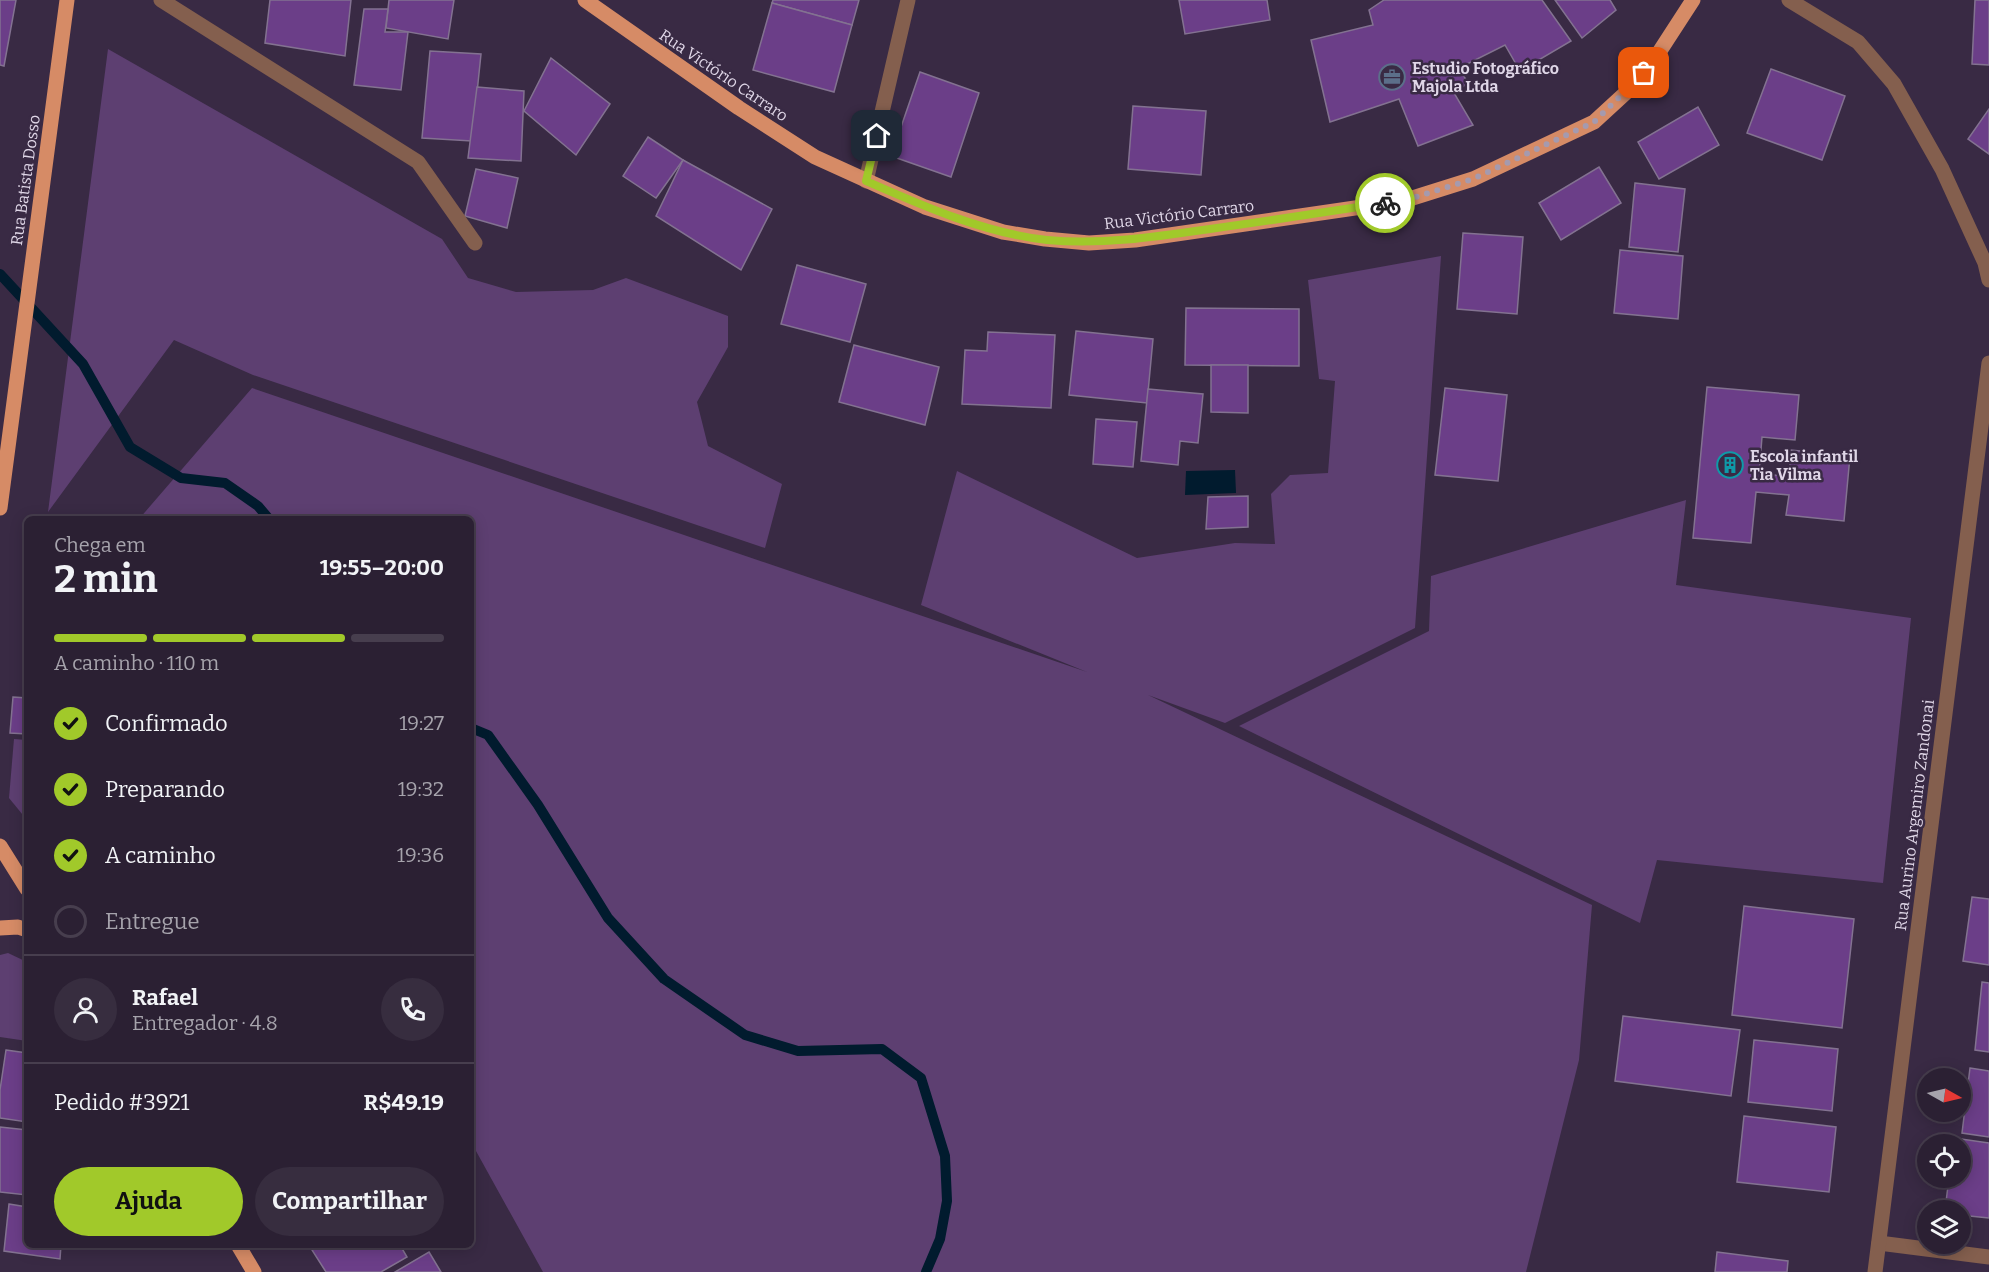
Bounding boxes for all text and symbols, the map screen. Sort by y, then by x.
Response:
street label: Rua Victório Carraro [656,25,792,125]
pin [1618,47,1669,98]
icon: bag [1627,56,1660,89]
place label: Estudio Fotográfico Majola Ltda [1412,59,1559,96]
office icon: Estudio Fotográfico Majola Ltda [1377,62,1407,92]
pin [851,110,902,161]
street label: Rua Batista Dosso [7,114,44,247]
icon: home [860,119,893,152]
courier [1355,173,1415,233]
icon: bike [1369,187,1402,220]
street label: Rua Victório Carraro [1103,196,1255,233]
place label: Escola infantil Tia Vilma [1750,447,1858,484]
building icon: Escola infantil Tia Vilma [1715,450,1745,480]
text: Chega em [54,533,146,557]
text: 19:55–20:00 [320,554,444,581]
text: 2 min [54,556,158,602]
text: A caminho · 110 m [54,651,219,675]
street label: Rua Aurino Argemiro Zandonai [1891,698,1938,932]
icon: check [54,707,87,740]
text: Confirmado [105,710,228,737]
text: 19:27 [399,711,444,735]
icon: check [54,773,87,806]
text: Preparando [105,776,225,803]
text: 19:32 [398,777,444,801]
icon: check [54,839,87,872]
text: A caminho [105,842,216,869]
text: 19:36 [397,843,444,867]
text: Entregue [105,908,200,935]
button: person [54,978,117,1041]
button: phone [381,978,444,1041]
text: Rafael [132,984,198,1011]
text: Entregador · 4.8 [132,1011,278,1035]
north arrow [1917,1068,1971,1122]
map controls [1917,1068,1971,1254]
text: Pedido #3921 [54,1089,190,1116]
text: R$49.19 [364,1089,444,1116]
button: locate [1917,1134,1971,1188]
button: Ajuda [54,1167,243,1236]
button: Compartilhar [255,1167,444,1236]
button: layers [1917,1200,1971,1254]

